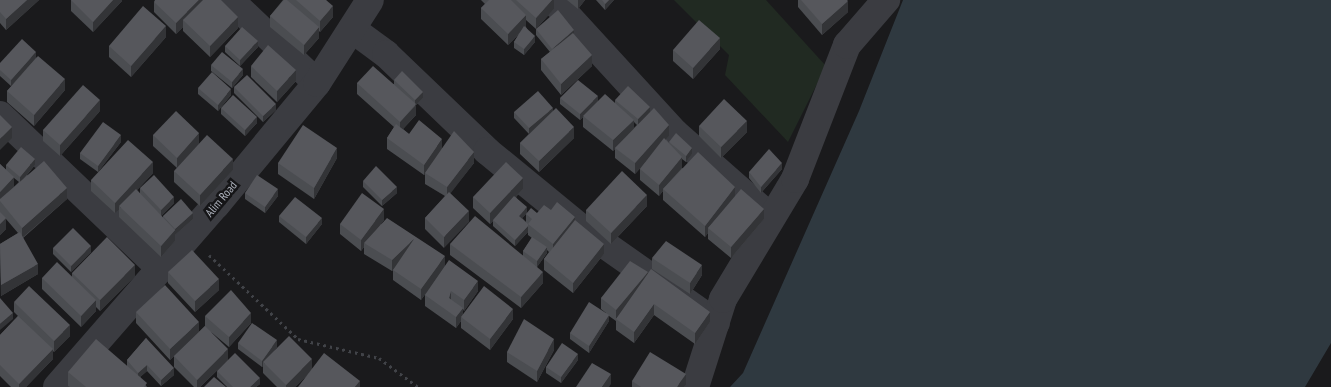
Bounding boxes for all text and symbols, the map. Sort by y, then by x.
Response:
street label: Alim Road [202,178,240,220]

